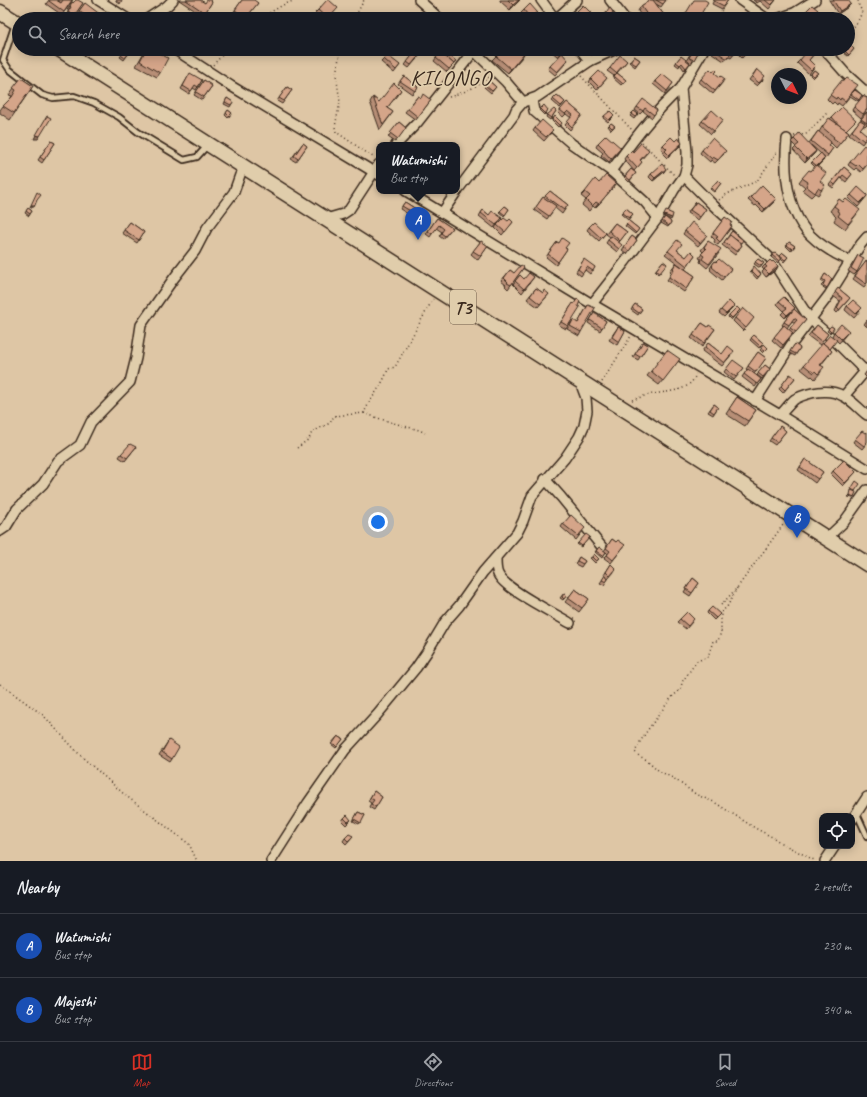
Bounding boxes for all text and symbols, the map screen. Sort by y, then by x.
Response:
search box [12,12,855,56]
icon: search [26,23,48,45]
text: Search here [58,25,119,44]
district label: KILONGO [410,64,493,92]
north arrow [771,68,807,104]
popup [376,142,460,194]
text: Watumishi [390,151,446,170]
text: Bus stop [390,170,428,186]
pin: A [405,207,431,240]
road number: T3 [450,290,476,324]
pin: B [784,505,810,538]
your location [368,512,388,532]
map controls [819,813,855,849]
button: locate [819,813,855,849]
text: Nearby [16,877,59,898]
text: 2 results [813,879,851,895]
text: Watumishi [54,928,109,947]
text: A [26,938,32,954]
text: 230 m [823,938,851,954]
text: Bus stop [54,947,91,963]
text: Majeshi [54,992,95,1011]
text: B [26,1002,32,1018]
text: 340 m [823,1002,851,1018]
text: Bus stop [54,1011,91,1027]
tab: Map [131,1051,153,1089]
tab: Directions [414,1051,453,1089]
tab: Saved [714,1051,736,1089]

